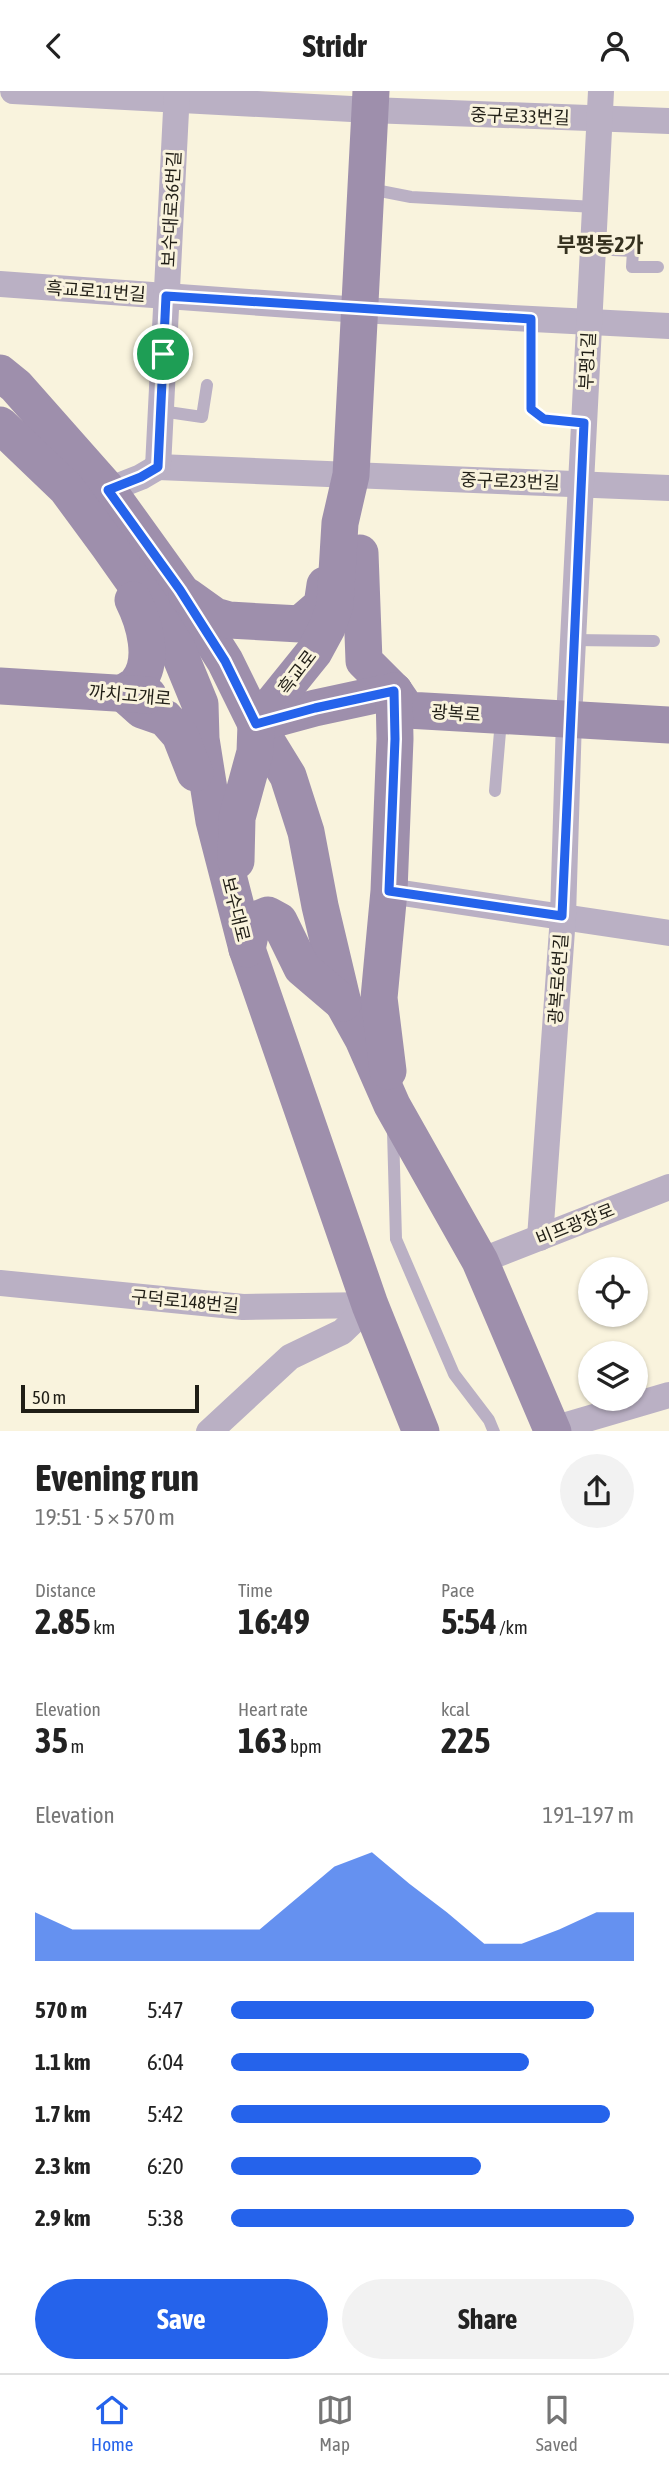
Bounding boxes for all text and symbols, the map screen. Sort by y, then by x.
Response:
icon: back [35,27,73,65]
text: Stridr [302,27,367,64]
icon: person [596,27,634,65]
street label: 중구로33번길 [470,104,570,128]
street label: 보수대로36번길 [157,150,185,268]
district label: 부평동2가 [556,232,644,256]
street label: 흑교로11번길 [46,277,146,305]
pin [133,324,193,384]
street label: 부평1길 [575,331,599,391]
icon: arrive [144,335,182,373]
street label: 중구로23번길 [460,469,560,493]
street label: 흑교로 [274,646,320,698]
street label: 까치고개로 [88,681,172,709]
street label: 광복로 [430,701,482,725]
street label: 보수대로 [218,874,254,944]
street label: 광복로6번길 [544,933,572,1025]
street label: 비프광장로 [533,1199,617,1249]
map controls [578,1257,648,1411]
button: locate [578,1257,648,1327]
street label: 구덕로148번길 [130,1286,240,1316]
button: layers [578,1341,648,1411]
scale bar [21,1383,200,1414]
text: 50 m [32,1386,66,1408]
button: share [560,1454,634,1528]
text: Evening run [35,1456,199,1499]
text: 19:51 · 5 × 570 m [35,1504,175,1530]
text: Distance [35,1579,96,1601]
text: Time [238,1579,273,1601]
text: Pace [441,1579,474,1601]
text: 2.85 [35,1601,91,1641]
text: 16:49 [238,1601,310,1641]
text: 5:54 [441,1601,497,1641]
text: km [91,1616,115,1638]
text: /km [497,1616,528,1638]
text: Elevation [35,1698,101,1720]
text: Heart rate [238,1698,308,1720]
text: kcal [441,1698,470,1720]
text: 35 [35,1720,68,1760]
text: 163 [238,1720,287,1760]
text: 225 [441,1720,490,1760]
text: m [68,1735,84,1757]
text: bpm [287,1735,322,1757]
text: Elevation [35,1802,115,1828]
text: 191–197 m [543,1802,634,1828]
text: 570 m [35,1997,87,2023]
text: 5:47 [147,1997,184,2023]
text: 1.1 km [35,2049,91,2075]
text: 6:04 [147,2049,184,2075]
text: 1.7 km [35,2101,91,2127]
text: 5:42 [147,2101,184,2127]
text: 2.3 km [35,2153,91,2179]
text: 6:20 [147,2153,184,2179]
text: 2.9 km [35,2205,91,2231]
text: 5:38 [147,2205,184,2231]
button: Save [35,2279,328,2359]
button: Share [342,2279,634,2359]
tab: Home [91,2391,133,2455]
tab: Map [316,2391,354,2455]
tab: Saved [536,2391,578,2455]

